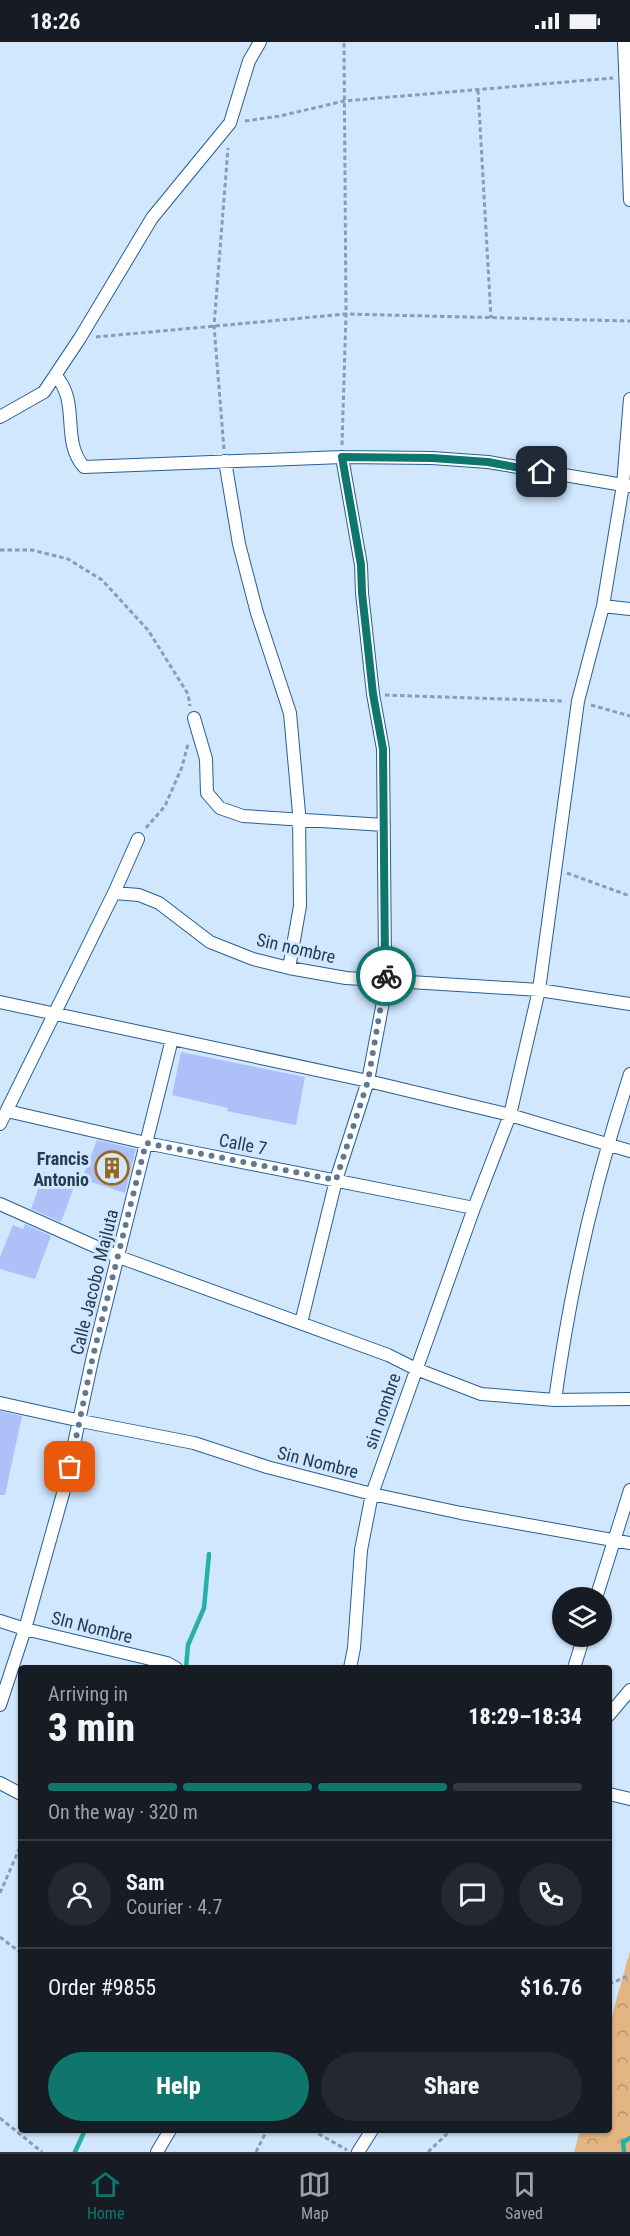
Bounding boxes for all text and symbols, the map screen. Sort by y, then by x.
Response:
text: 18:26 [30,9,81,34]
pin [516,446,567,497]
icon: home [525,455,558,488]
street label: Sin nombre [255,929,337,967]
courier [356,946,416,1006]
icon: bike [370,960,403,993]
street label: Calle 7 [217,1129,269,1159]
place label: Francis Antonio [33,1148,89,1190]
building icon: Francis Antonio [94,1150,130,1186]
street label: Calle Jacobo Majluta [66,1207,122,1357]
street label: sin nombre [359,1370,405,1452]
pin [44,1441,95,1492]
street label: Sin Nombre [275,1442,361,1482]
icon: bag [53,1450,86,1483]
map controls [552,1587,612,1647]
button: layers [552,1587,612,1647]
street label: SIn Nombre [49,1607,135,1647]
text: Arriving in [48,1682,128,1706]
text: 18:29–18:34 [468,1704,582,1729]
text: 3 min [48,1705,135,1751]
text: On the way · 320 m [48,1800,198,1824]
button: person [48,1863,111,1926]
button: chat [441,1863,504,1926]
button: phone [519,1863,582,1926]
text: Sam [126,1870,165,1895]
text: Courier · 4.7 [126,1895,222,1919]
text: Order #9855 [48,1975,156,2000]
text: $16.76 [520,1975,582,2000]
button: Help [48,2052,309,2121]
button: Share [321,2052,582,2121]
tab: Home [87,2168,124,2223]
tab: Map [298,2168,331,2223]
tab: Saved [505,2168,543,2223]

